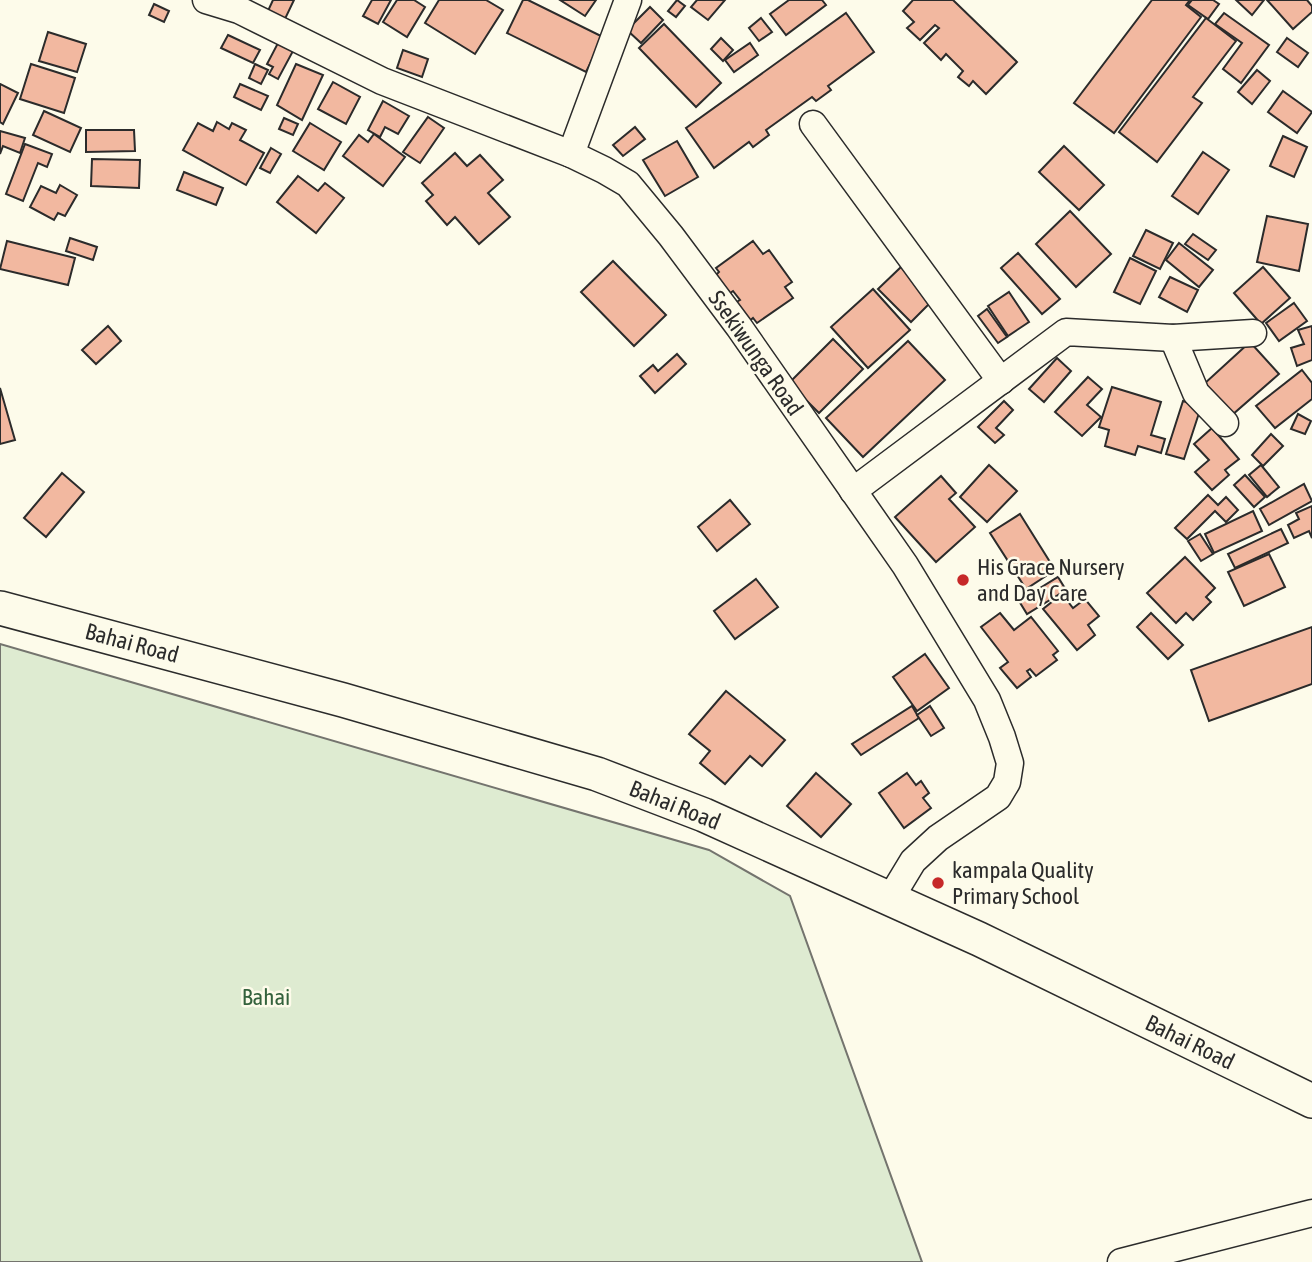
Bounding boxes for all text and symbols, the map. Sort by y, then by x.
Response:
street label: Ssekiwunga Road [703,286,809,420]
place label: His Grace Nursery and Day Care [977,554,1125,606]
marker: His Grace Nursery and Day Care [955,572,971,588]
street label: Bahai Road [82,618,182,668]
street label: Bahai Road [626,775,724,835]
place label: kampala Quality Primary School [952,857,1094,909]
marker: kampala Quality Primary School [930,875,946,891]
park label: Bahai [242,984,290,1010]
street label: Bahai Road [1141,1009,1239,1075]

